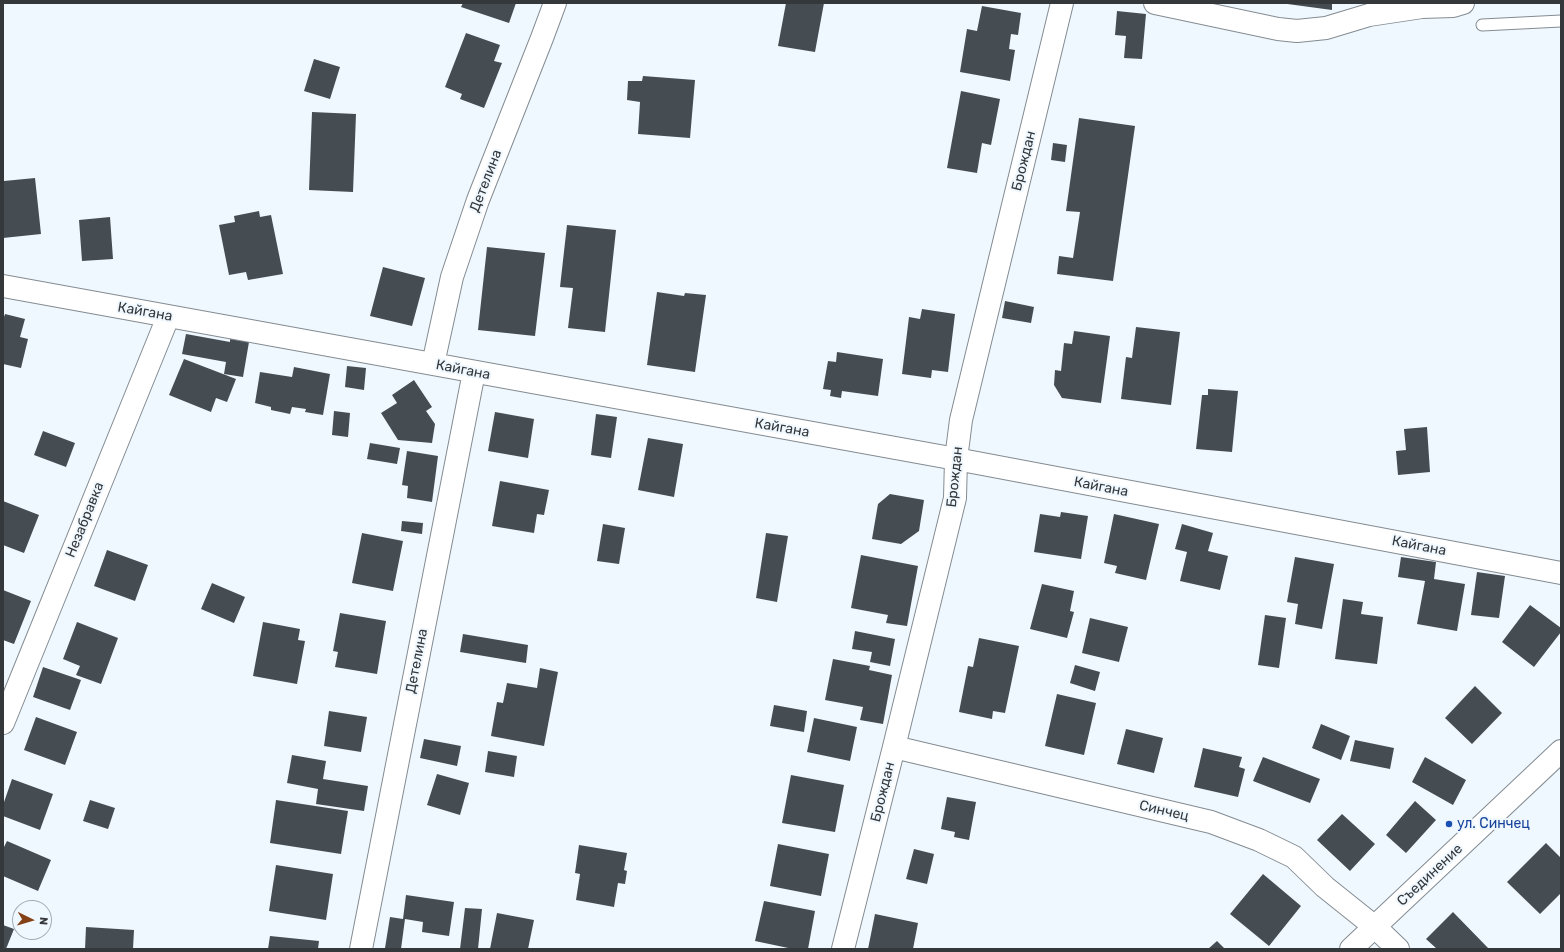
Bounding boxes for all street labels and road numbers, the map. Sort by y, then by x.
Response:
street label: Брождан [1008,129,1040,193]
street label: Детелина [466,147,506,215]
street label: Кайгана [116,299,174,325]
street label: Кайгана [434,356,492,384]
street label: Кайгана [753,415,811,441]
street label: Брождан [943,446,967,508]
street label: Кайгана [1072,473,1130,501]
street label: Незабравка [62,480,108,560]
street label: Кайгана [1390,532,1448,560]
street label: Детелина [402,627,432,695]
street label: Брождан [867,760,899,824]
street label: Синчец [1137,797,1191,825]
street label: Съединение [1394,840,1466,910]

